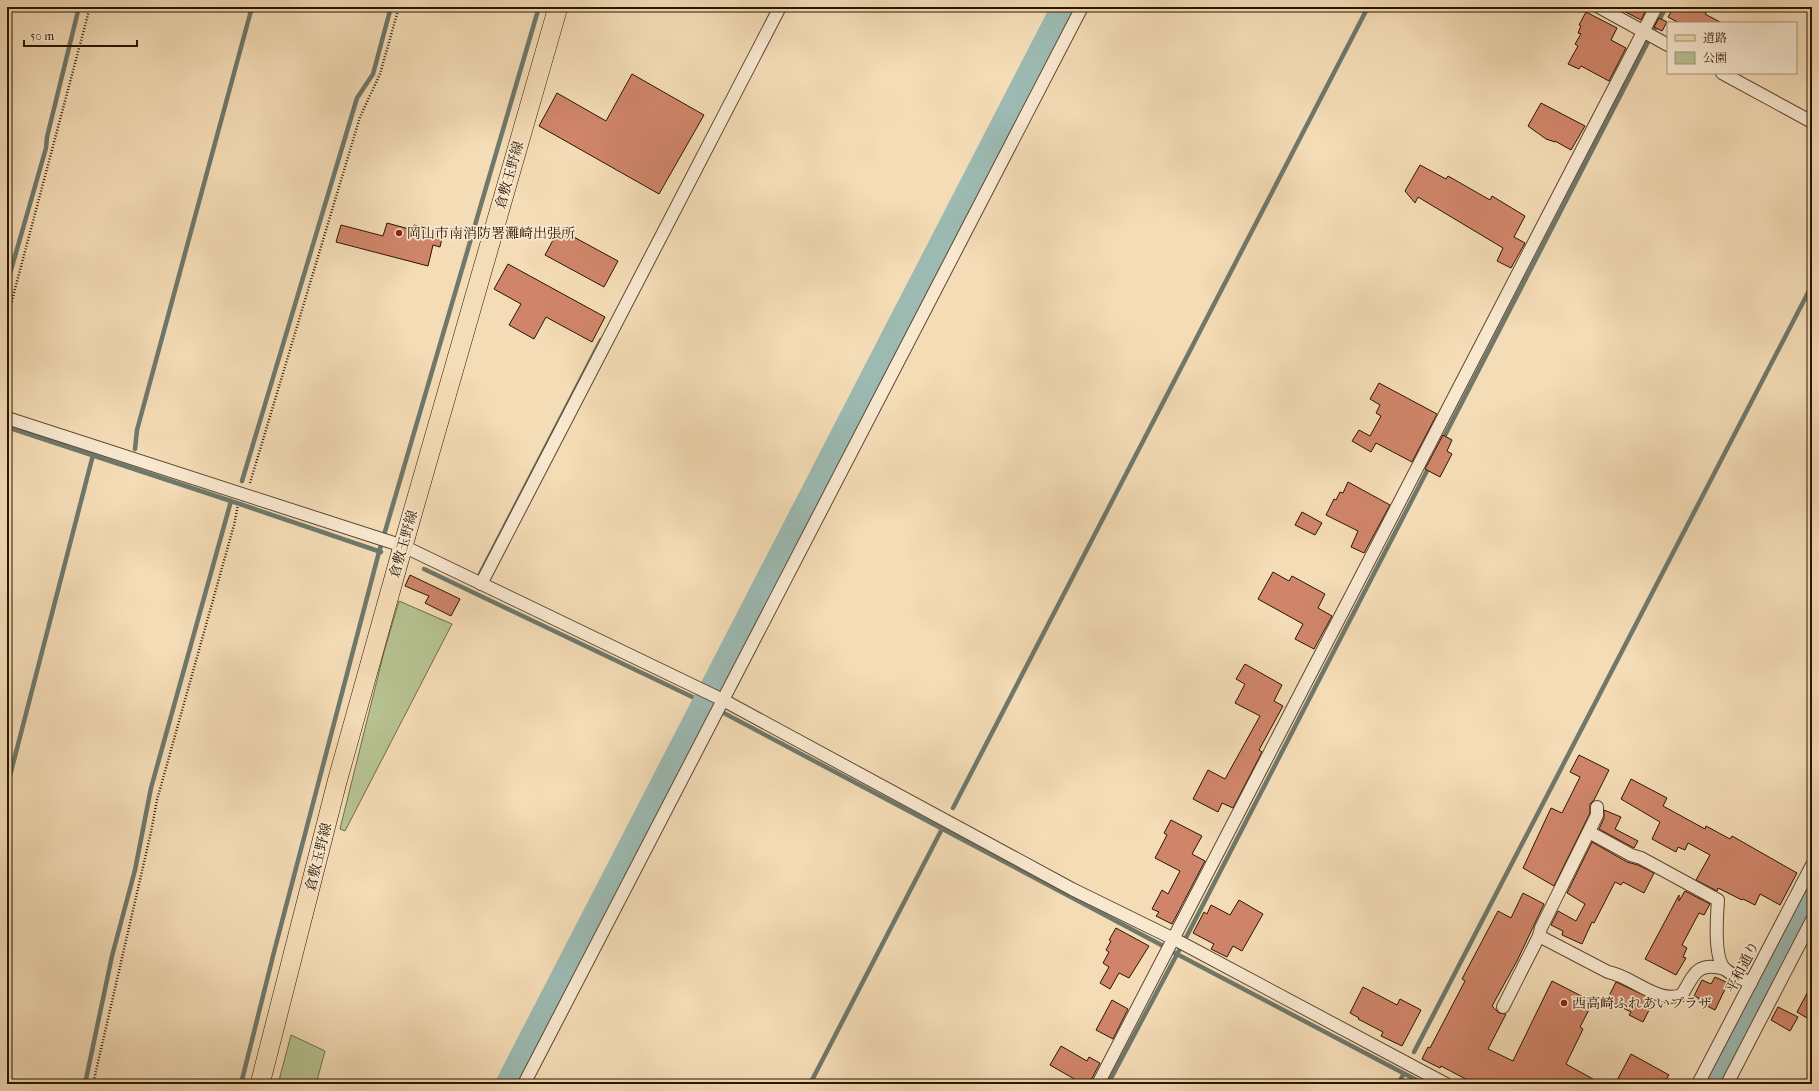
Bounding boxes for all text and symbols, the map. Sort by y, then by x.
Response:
scale bar [24,22,137,48]
legend [1667,22,1797,74]
text: 50 m [30,29,54,43]
text: 道路 [1703,31,1727,45]
text: 公園 [1703,51,1727,65]
street label: 倉敷玉野線 [492,139,527,211]
place label: 岡山市南消防署灘崎出張所 [407,225,575,242]
marker: 岡山市南消防署灘崎出張所 [394,228,404,238]
street label: 倉敷玉野線 [386,508,421,580]
street label: 倉敷玉野線 [302,821,335,893]
street label: 平和通り [1722,938,1763,996]
place label: 西高崎ふれあいプラザ [1572,995,1712,1012]
marker: 西高崎ふれあいプラザ [1559,998,1569,1008]

